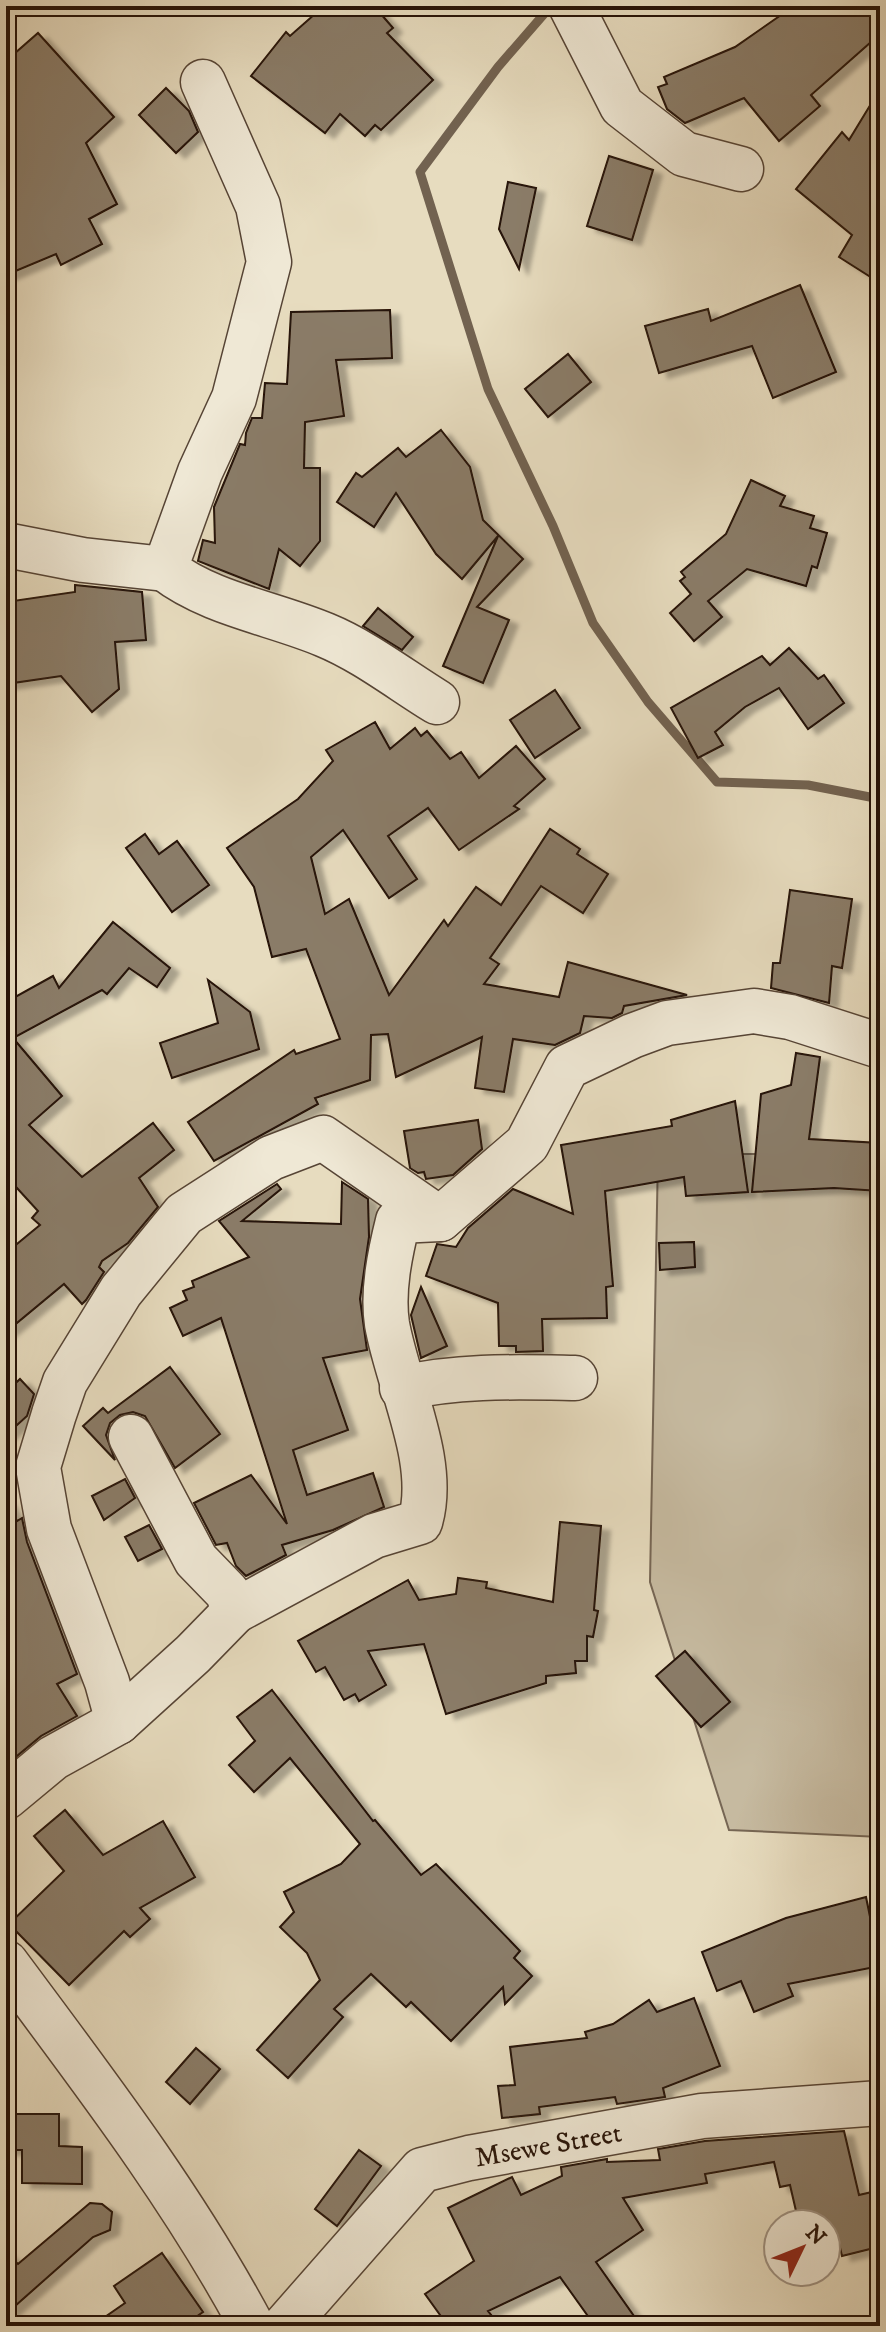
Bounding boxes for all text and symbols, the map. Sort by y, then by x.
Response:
street label: Msewe Street [472,2115,624,2176]
north arrow [762,2208,842,2288]
text: N [799,2220,832,2251]

